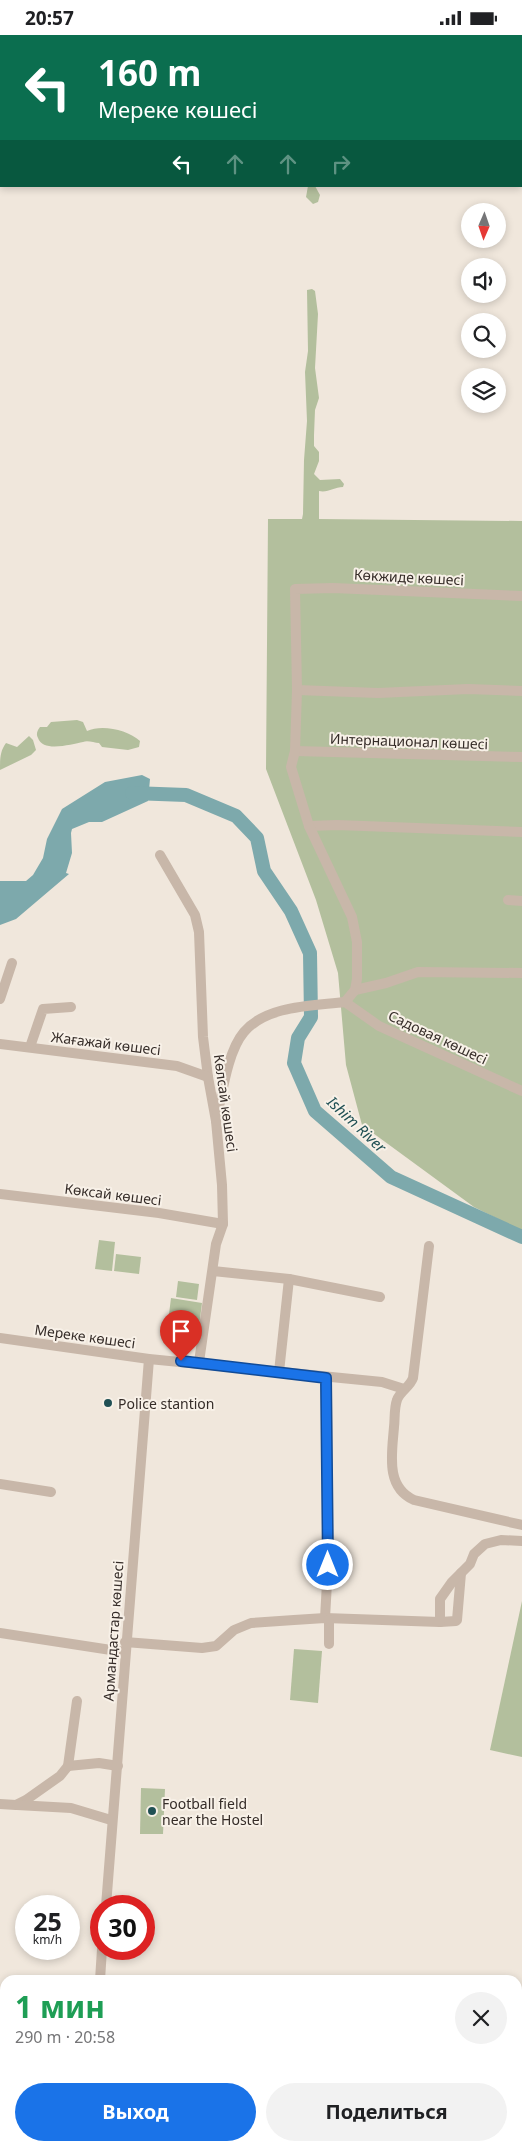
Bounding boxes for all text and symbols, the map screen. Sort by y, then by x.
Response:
text: 20:57 [25,5,74,31]
text: 160 m [98,49,201,96]
icon: left [15,55,80,120]
text: Мереке көшесі [98,94,258,124]
icon: left [168,150,196,178]
icon: ahead [221,150,249,178]
icon: ahead [274,150,302,178]
icon: right [327,150,355,178]
north arrow [461,203,506,247]
map controls [461,203,506,413]
button: sound [461,258,506,303]
button: search [461,313,506,358]
button: layers [461,368,506,413]
street label: Көкжиде көшесі [354,565,464,589]
street label: Интернационал көшесі [330,729,488,753]
street label: Садовая көшесі [385,1006,491,1068]
street label: Жағажай көшесі [50,1027,162,1059]
street label: Көлсай көшесі [210,1053,242,1153]
water label: Ishim River [322,1091,392,1157]
street label: Көксай көшесі [63,1179,163,1209]
pin [160,1310,202,1361]
icon: arrive [167,1317,195,1345]
street label: Мереке көшесі [33,1320,137,1352]
place label: Police stantion [118,1394,214,1413]
marker: Police stantion [102,1397,114,1409]
position arrow [301,1538,353,1590]
street label: Армандастар көшесі [99,1560,127,1702]
place label: Football field near the Hostel [162,1794,263,1829]
marker: Football field near the Hostel [146,1805,158,1817]
speed limit sign: 30 [90,1895,155,1960]
text: 25 [33,1904,62,1938]
text: km/h [33,1931,62,1948]
text: 1 мин [15,1986,105,2027]
button: close [455,1992,507,2044]
text: 290 m · 20:58 [15,2026,115,2048]
button: Выход [15,2083,256,2141]
button: Поделиться [266,2083,507,2141]

